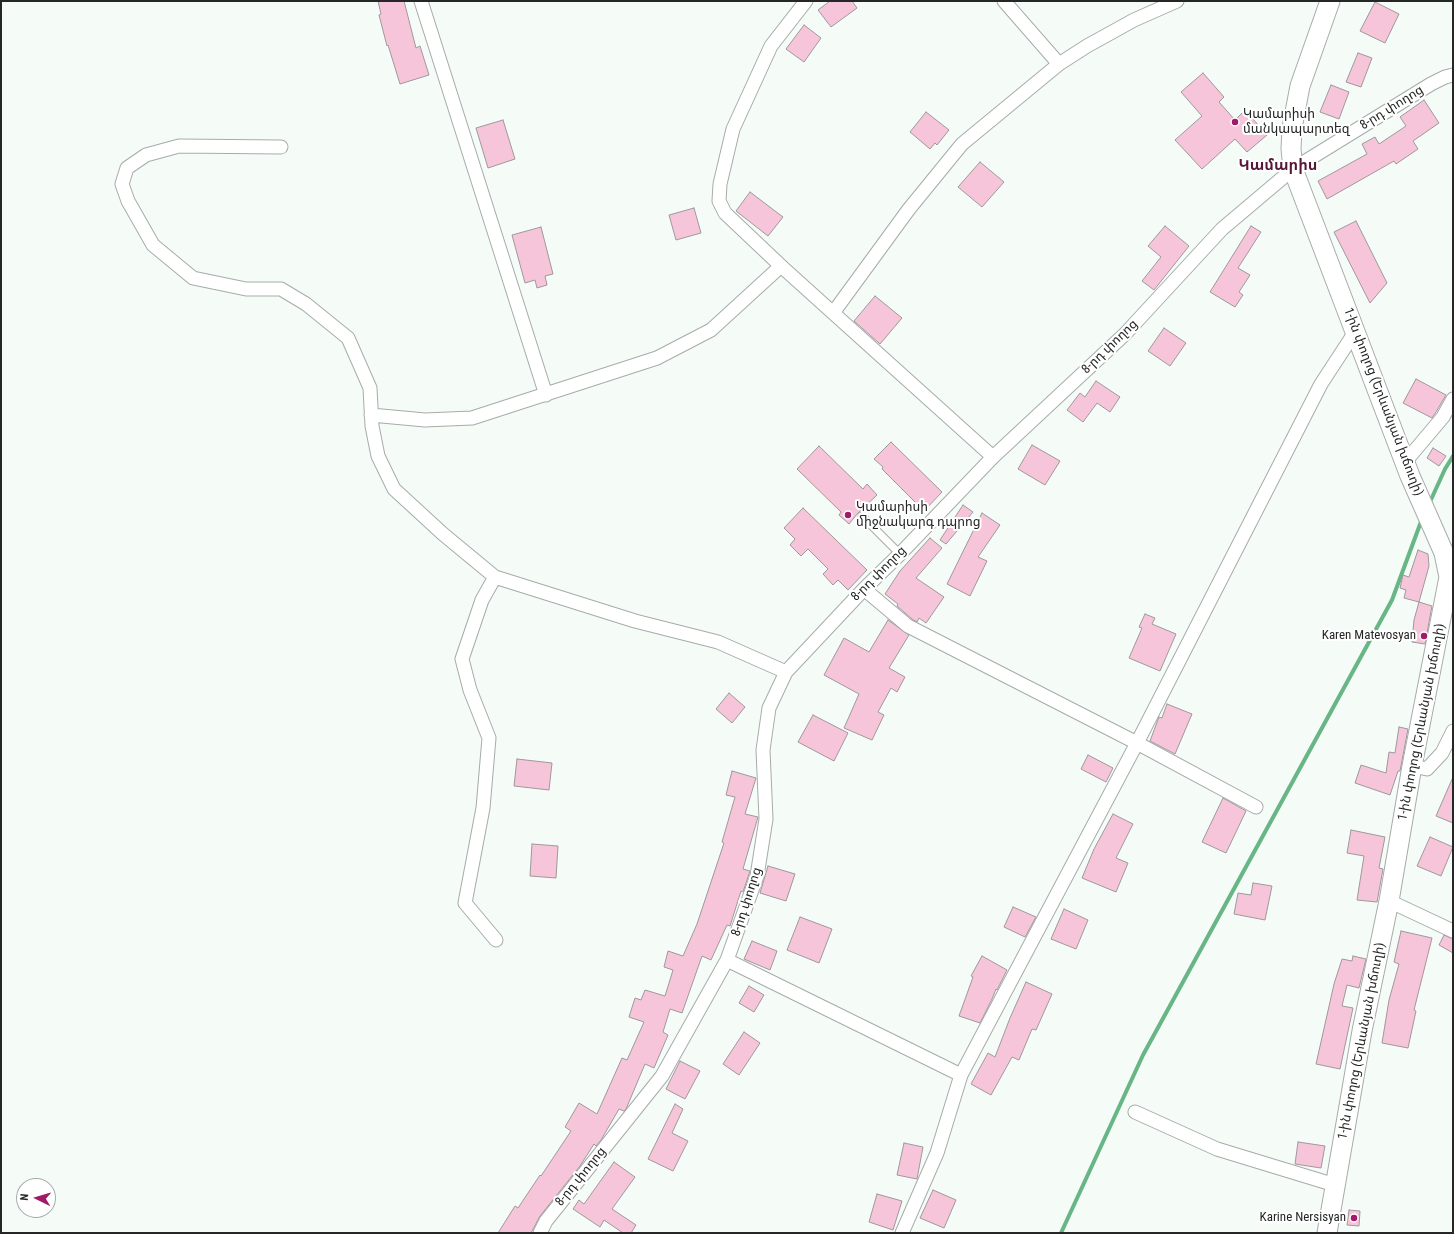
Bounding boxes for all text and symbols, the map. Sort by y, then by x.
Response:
street label: 8-րդ փողոց [1358,82,1426,134]
place label: Կամարիսի մանկապարտեզ [1243,107,1350,138]
marker: Կամարիսի մանկապարտեզ [1230,117,1240,127]
district label: Կամարիս [1239,157,1317,175]
street label: 1-ին փողոց (Երևանյան խճուղի) [1340,306,1426,498]
street label: 8-րդ փողոց [1079,317,1141,377]
place label: Կամարիսի միջնակարգ դպրոց [856,500,981,531]
marker: Կամարիսի միջնակարգ դպրոց [843,510,853,520]
street label: 8-րդ փողոց [848,543,910,605]
street label: 1-ին փողոց (Երևանյան խճուղի) [1395,622,1449,822]
place label: Karen Matevosyan [1322,628,1416,644]
marker: Karen Matevosyan [1419,631,1429,641]
street label: 8-րդ փողոց [729,866,765,938]
street label: 1-ին փողոց (Երևանյան խճուղի) [1335,941,1389,1141]
street label: 8-րդ փողոց [552,1144,610,1210]
north arrow [16,1178,56,1218]
text: N [18,1193,31,1201]
place label: Karine Nersisyan [1260,1210,1346,1226]
marker: Karine Nersisyan [1349,1213,1359,1223]

